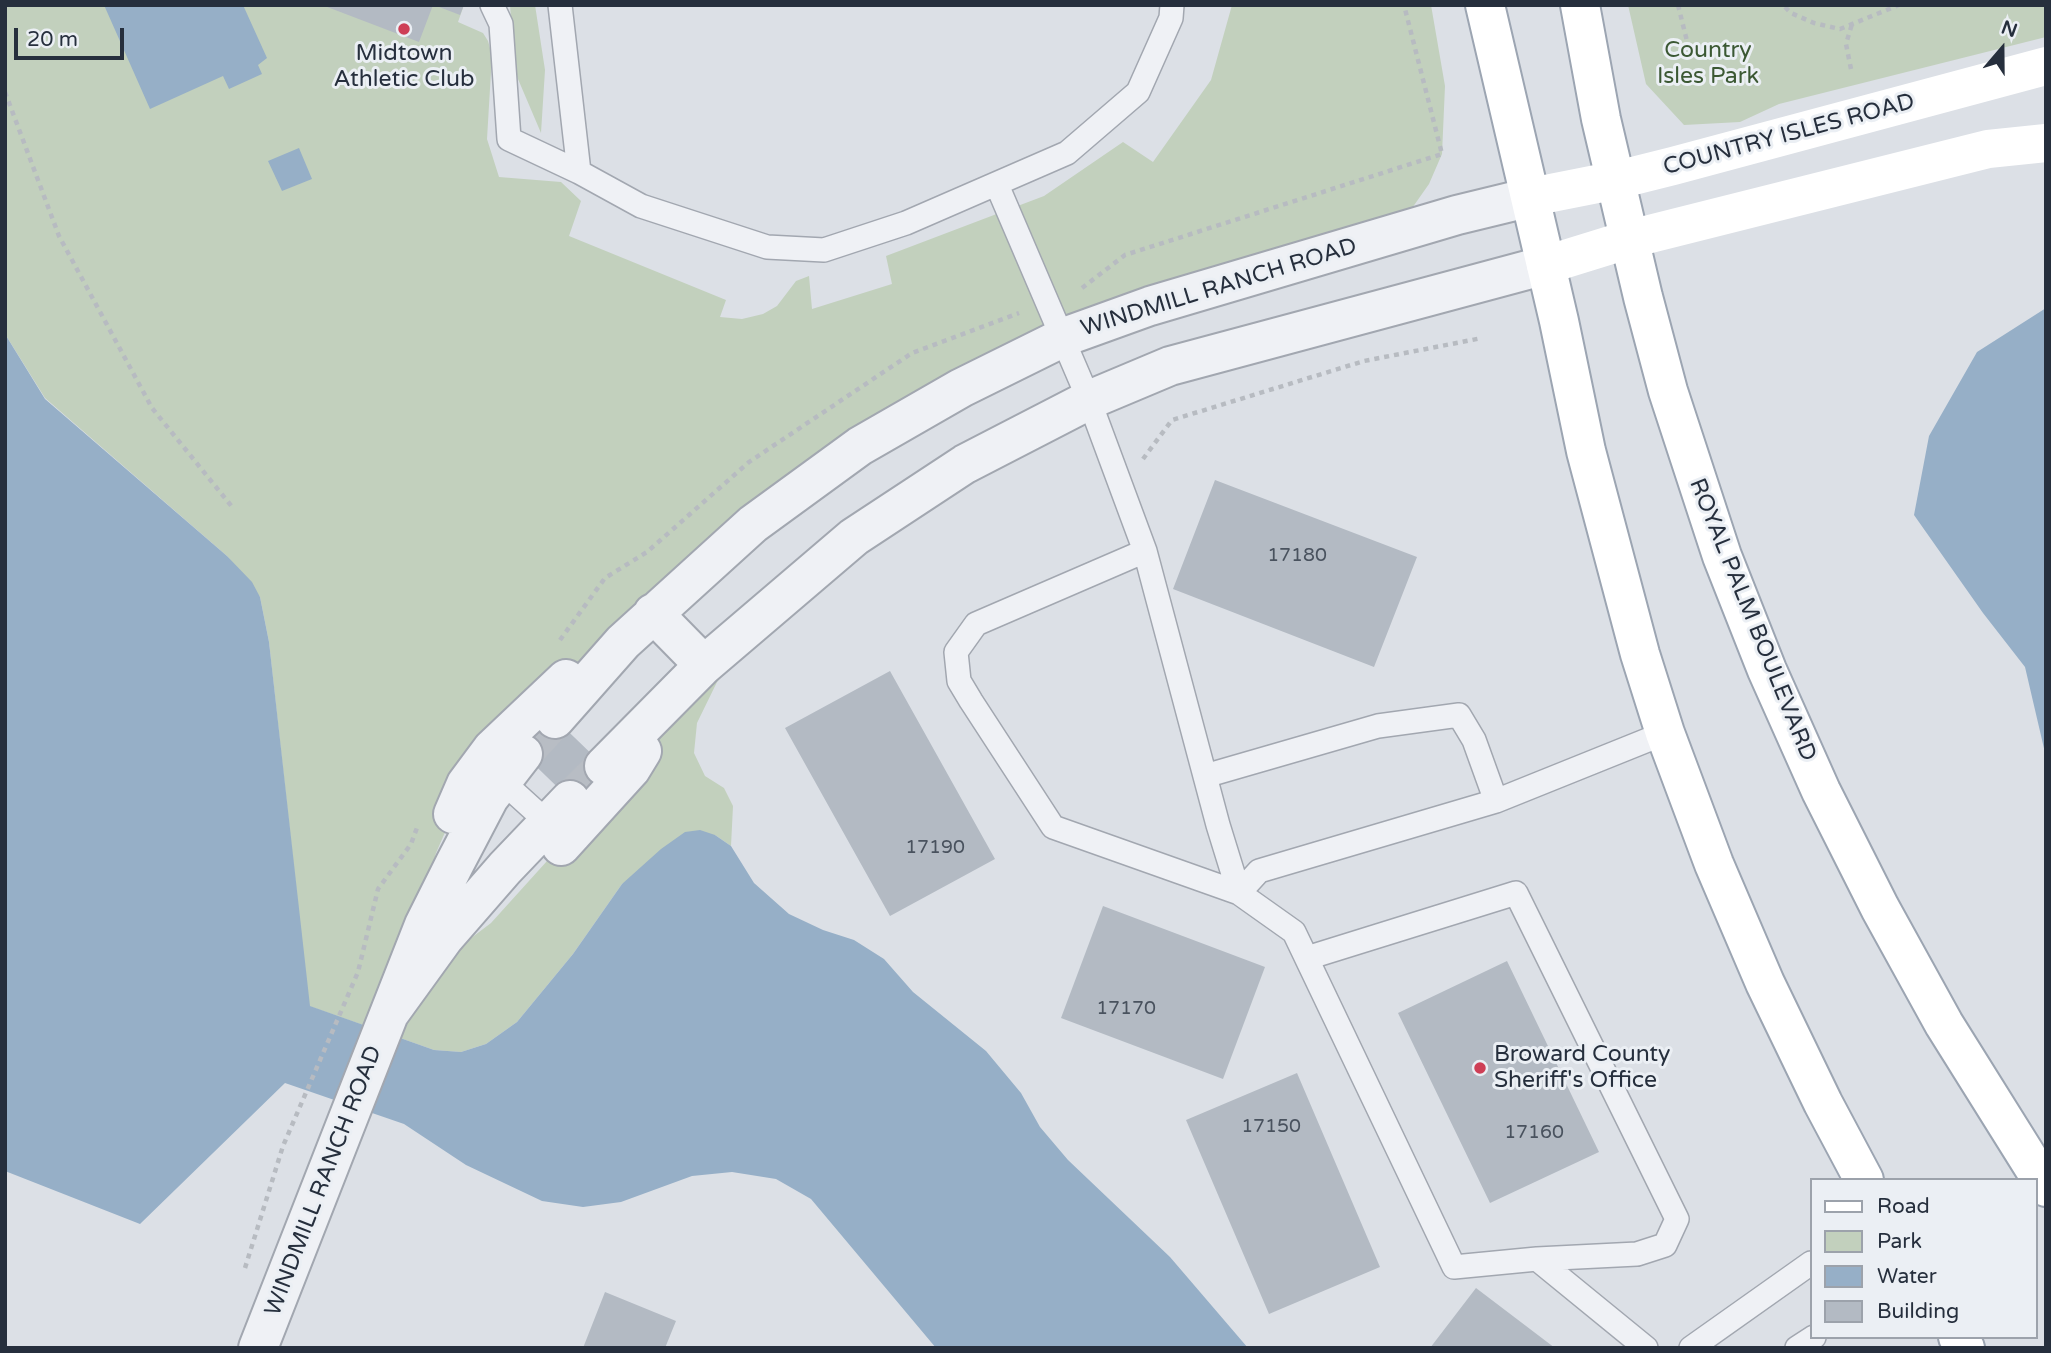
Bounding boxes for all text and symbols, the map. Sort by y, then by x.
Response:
scale bar [18,14,128,58]
north arrow [1967,14,2037,84]
text: N [1998,16,2020,42]
marker: Midtown Athletic Club [396,21,412,37]
text: 20 m [27,27,78,52]
park label: Country Isles Park [1657,37,1759,91]
place label: Midtown Athletic Club [333,40,475,94]
street label: COUNTRY ISLES ROAD [1660,88,1918,182]
street label: WINDMILL RANCH ROAD [1078,233,1360,343]
street label: ROYAL PALM BOULEVARD [1682,474,1822,766]
house number: 17180 [1267,545,1327,567]
house number: 17190 [905,837,965,859]
house number: 17170 [1096,998,1156,1020]
place label: Broward County Sheriff's Office [1494,1041,1670,1095]
street label: WINDMILL RANCH ROAD [260,1042,388,1320]
marker: Broward County Sheriff's Office [1472,1060,1488,1076]
house number: 17150 [1241,1116,1301,1138]
house number: 17160 [1504,1122,1564,1144]
legend [1810,1178,2037,1339]
text: Road [1877,1194,1930,1219]
text: Park [1877,1229,1922,1254]
text: Water [1877,1264,1937,1289]
text: Building [1877,1299,1959,1324]

